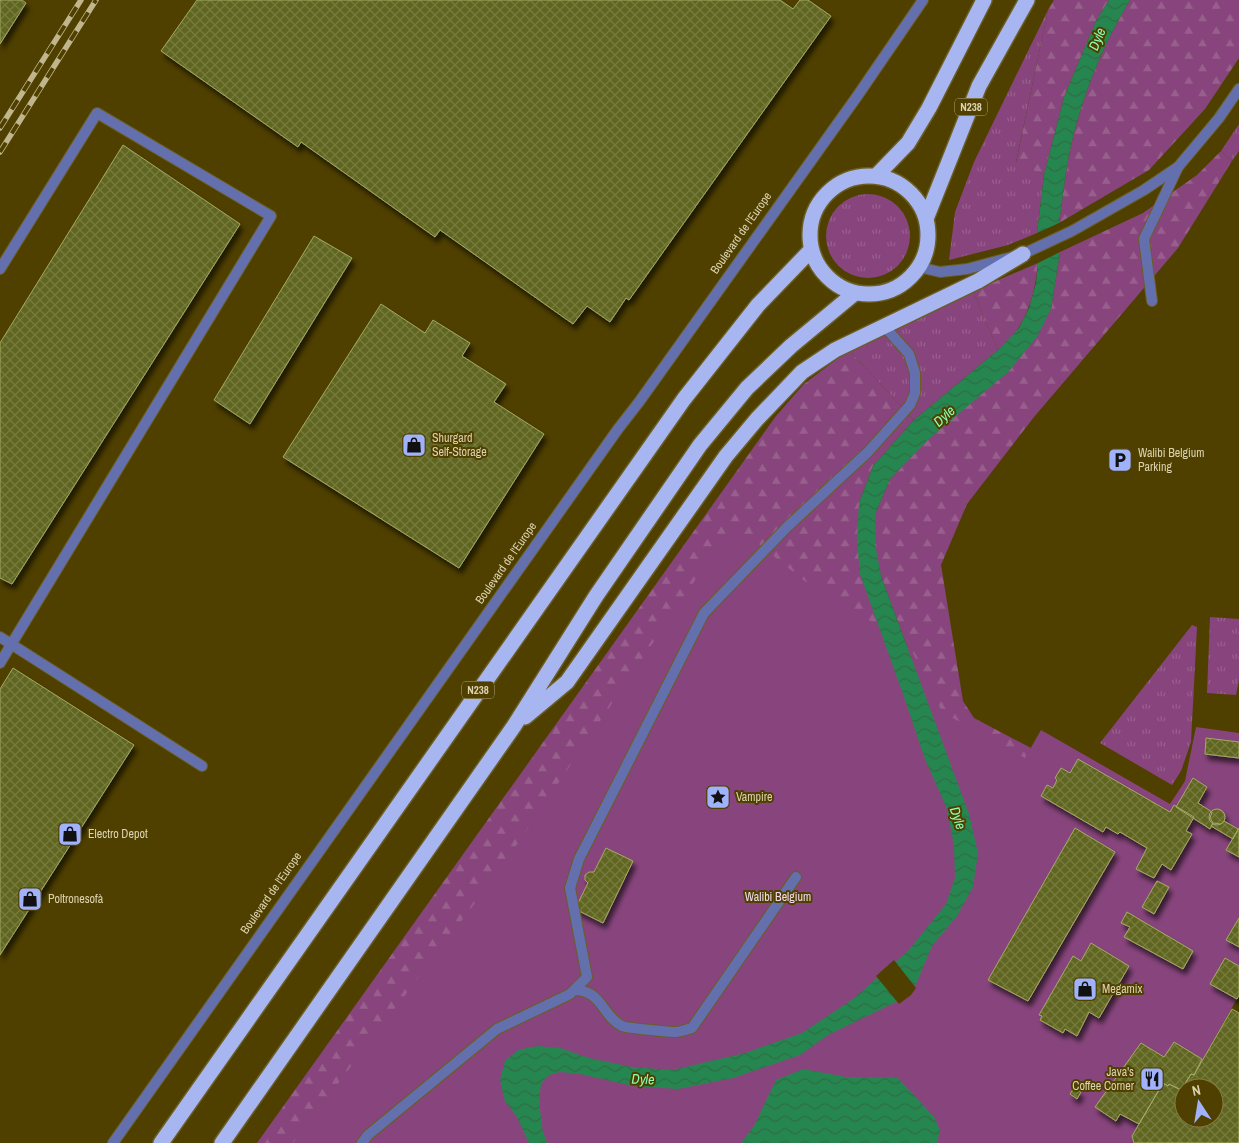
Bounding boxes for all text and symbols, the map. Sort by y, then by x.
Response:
water label: Dyle [1084,25,1110,53]
road number: N238 [955,98,987,115]
street label: Boulevard de l'Europe [707,189,775,277]
water label: Dyle [929,402,959,430]
place label: Shurgard Self-Storage [432,430,487,460]
shop icon: Shurgard Self-Storage [401,432,427,458]
place label: Walibi Belgium Parking [1138,445,1204,475]
parking icon: Walibi Belgium Parking [1107,447,1133,473]
street label: Boulevard de l'Europe [472,519,540,607]
road number: N238 [462,682,494,698]
place icon: Vampire [705,784,731,810]
place label: Vampire [736,789,772,805]
water label: Dyle [946,804,970,832]
shop icon: Electro Depot [57,821,83,847]
place label: Electro Depot [88,826,148,842]
street label: Boulevard de l'Europe [237,849,305,937]
shop icon: Poltronesofà [17,886,43,912]
park label: Walibi Belgium [745,889,811,905]
place label: Poltronesofà [48,891,104,907]
shop icon: Megamix [1072,976,1098,1002]
place label: Megamix [1102,981,1143,997]
place label: Java's Coffee Corner [1072,1064,1135,1094]
restaurant icon: Java's Coffee Corner [1139,1066,1165,1092]
water label: Dyle [631,1070,655,1088]
north arrow [1174,1078,1224,1128]
text: N [1190,1081,1202,1100]

